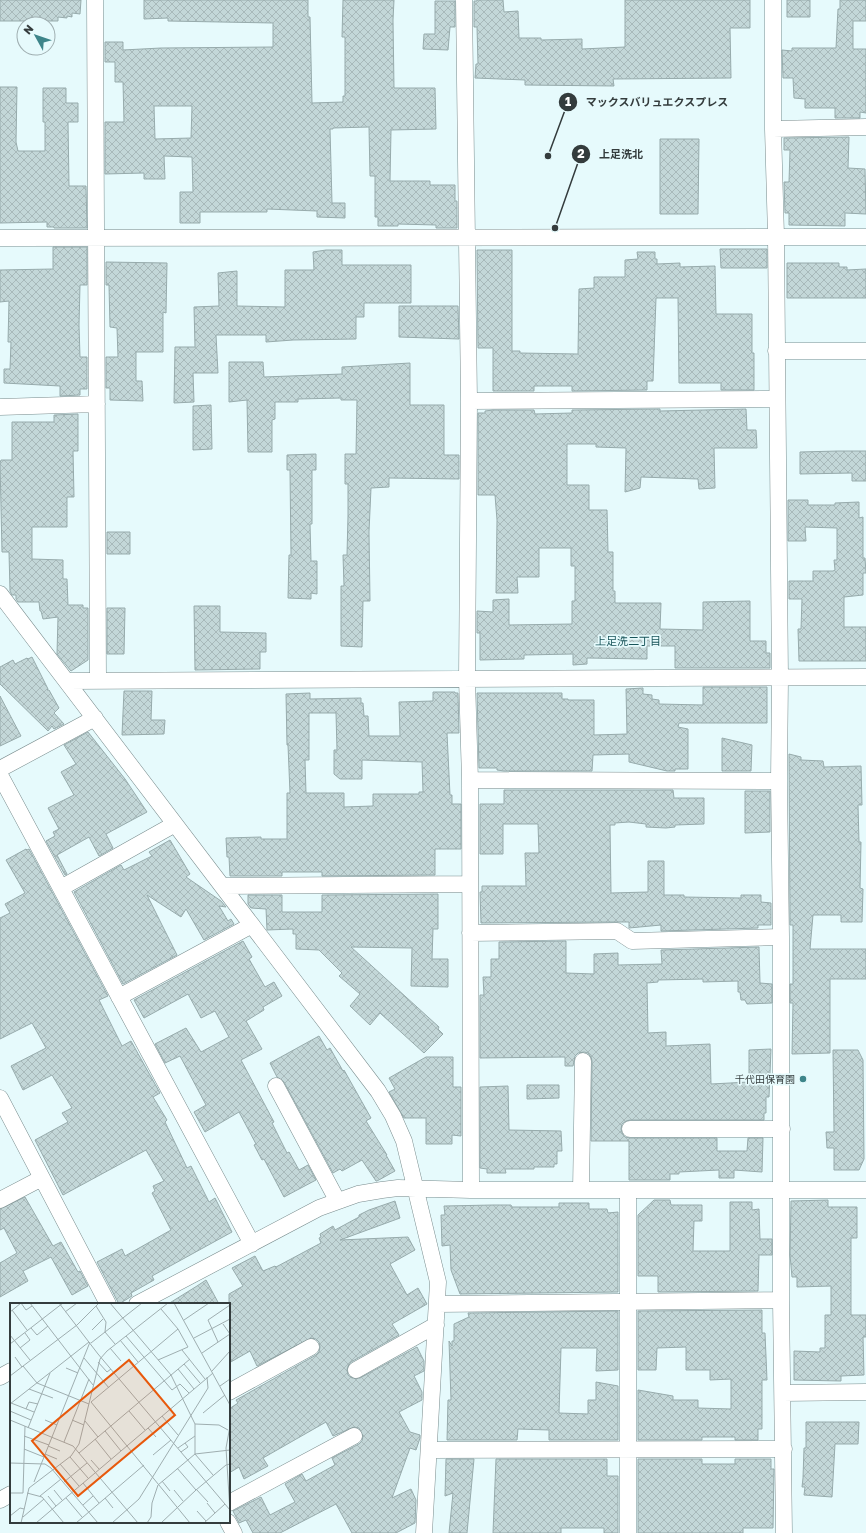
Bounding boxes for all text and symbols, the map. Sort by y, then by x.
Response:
north arrow [16,16,56,56]
text: N [20,22,36,37]
callout: マックスバリュエクスプレス [558,90,737,113]
text: 1 [565,94,571,109]
text: マックスバリュエクスプレス [586,95,728,108]
callout: 上足洗北 [571,142,651,165]
text: 2 [577,146,585,161]
text: 上足洗北 [599,147,643,160]
district label: 上足洗二丁目 [595,634,661,647]
place label: 千代田保育園 [735,1073,795,1085]
marker: 千代田保育園 [798,1074,808,1084]
inset map [10,1303,230,1523]

